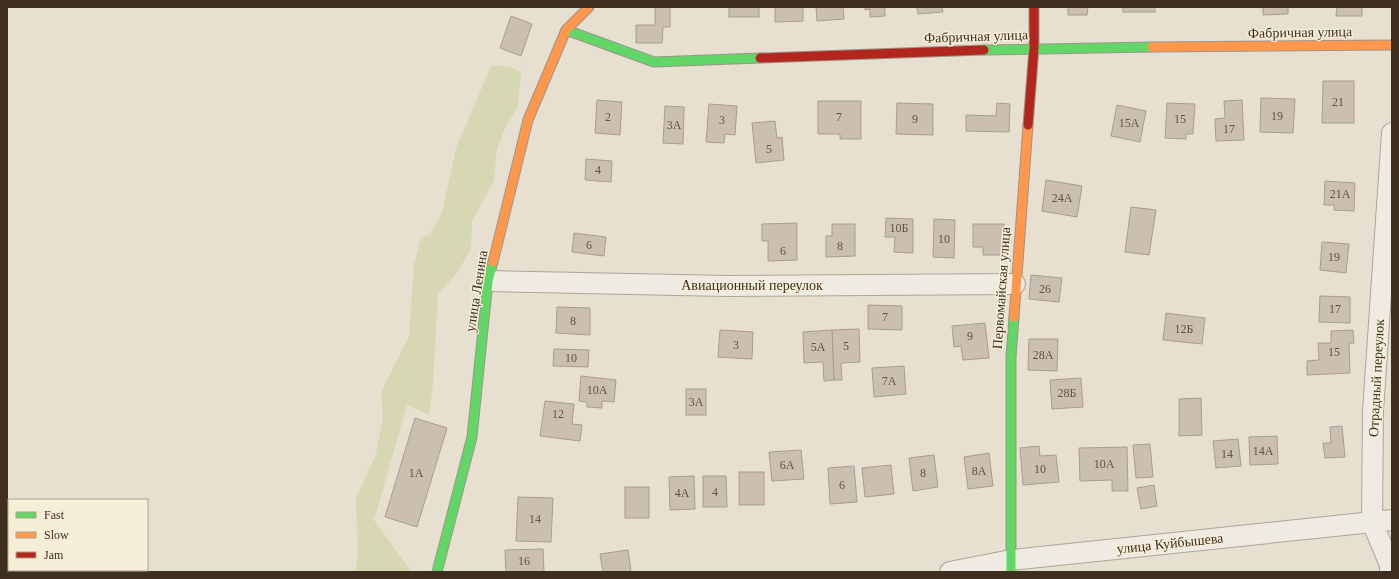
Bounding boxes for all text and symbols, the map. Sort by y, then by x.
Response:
street label: Фабричная улица [1248,24,1353,41]
street label: Фабричная улица [924,27,1029,46]
house number: 21 [1332,95,1344,109]
house number: 19 [1271,109,1283,123]
house number: 2 [605,110,611,124]
house number: 7 [836,110,842,124]
house number: 9 [912,112,918,126]
house number: 15 [1174,112,1186,126]
house number: 3 [719,113,725,127]
house number: 15А [1119,116,1140,130]
house number: 3А [667,118,682,132]
house number: 17 [1223,122,1235,136]
house number: 5 [766,142,772,156]
house number: 4 [595,163,601,177]
house number: 21А [1330,187,1351,201]
house number: 24А [1052,191,1073,205]
house number: 10Б [890,221,909,235]
street label: Первомайская улица [990,226,1013,350]
house number: 10 [938,232,950,246]
house number: 6 [586,238,592,252]
house number: 8 [837,239,843,253]
house number: 6 [780,244,786,258]
street label: улица Ленина [463,248,490,333]
house number: 19 [1328,250,1340,264]
street label: Авиационный переулок [681,278,823,293]
house number: 26 [1039,282,1051,296]
house number: 17 [1329,302,1341,316]
house number: 7 [882,310,888,324]
house number: 8 [570,314,576,328]
street label: Отрадный переулок [1366,318,1387,438]
house number: 12Б [1175,322,1194,336]
house number: 9 [967,329,973,343]
house number: 3 [733,338,739,352]
house number: 5 [843,339,849,353]
house number: 5А [811,340,826,354]
house number: 15 [1328,345,1340,359]
house number: 28А [1033,348,1054,362]
house number: 10 [565,351,577,365]
house number: 7А [882,374,897,388]
house number: 10А [587,383,608,397]
house number: 28Б [1058,386,1077,400]
house number: 3А [689,395,704,409]
house number: 12 [552,407,564,421]
house number: 14А [1253,444,1274,458]
house number: 14 [1221,447,1233,461]
house number: 10А [1094,457,1115,471]
house number: 6А [780,458,795,472]
house number: 10 [1034,462,1046,476]
house number: 8А [972,464,987,478]
house number: 1А [409,466,424,480]
house number: 8 [920,466,926,480]
house number: 6 [839,478,845,492]
house number: 4 [712,485,718,499]
house number: 4А [675,486,690,500]
legend [8,499,148,571]
text: Fast [44,508,65,522]
house number: 14 [529,512,541,526]
text: Slow [44,528,69,542]
street label: улица Куйбышева [1116,530,1225,557]
text: Jam [44,548,64,562]
house number: 16 [518,554,530,568]

